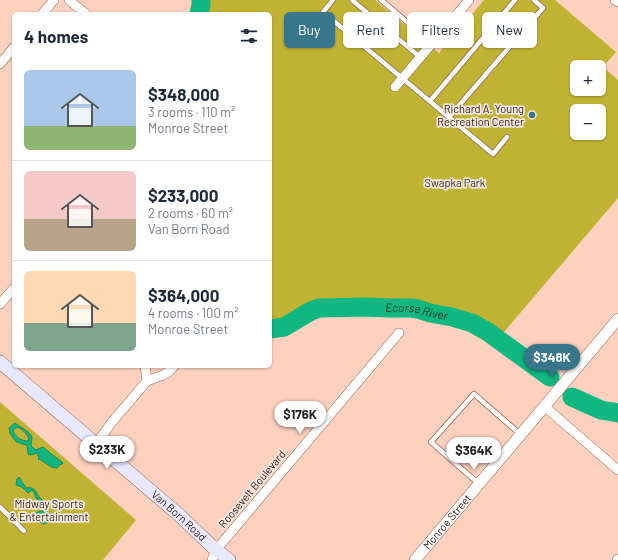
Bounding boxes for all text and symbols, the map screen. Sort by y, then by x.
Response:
chip: Buy [284,12,335,48]
chip: Rent [343,12,399,48]
chip: Filters [407,12,474,48]
chip: New [482,12,537,48]
icon: filters [238,25,260,47]
text: 4 homes [24,26,88,46]
map controls [570,60,606,140]
button: + [570,60,606,96]
text: $348,000 [148,84,220,104]
icon: home [56,86,104,134]
place label: Richard A. Young Recreation Center [437,102,524,128]
text: 3 rooms · 110 m² [148,104,235,120]
button: − [570,104,606,140]
marker: Richard A. Young Recreation Center [527,110,537,120]
text: Monroe Street [148,120,228,136]
park label: Swapka Park [425,176,486,189]
text: $233,000 [148,185,219,205]
icon: home [56,187,104,235]
text: 2 rooms · 60 m² [148,205,233,221]
text: Van Born Road [148,221,230,237]
text: $364,000 [148,285,219,305]
icon: home [56,287,104,335]
water label: Ecorse River [385,300,450,322]
text: 4 rooms · 100 m² [148,305,238,321]
text: Monroe Street [148,321,228,337]
pin: $348K [524,344,580,378]
text: $348K [533,349,571,365]
pin: $176K [272,401,328,435]
text: $176K [283,406,317,422]
pin: $233K [79,436,135,470]
pin: $364K [446,437,502,471]
text: $233K [89,441,125,457]
text: $364K [455,442,493,458]
street label: Roosevelt Boulevard [215,447,288,530]
street label: Van Born Road [149,487,209,543]
street label: Monroe Street [420,491,474,552]
park label: Midway Sports & Entertainment [9,497,89,523]

